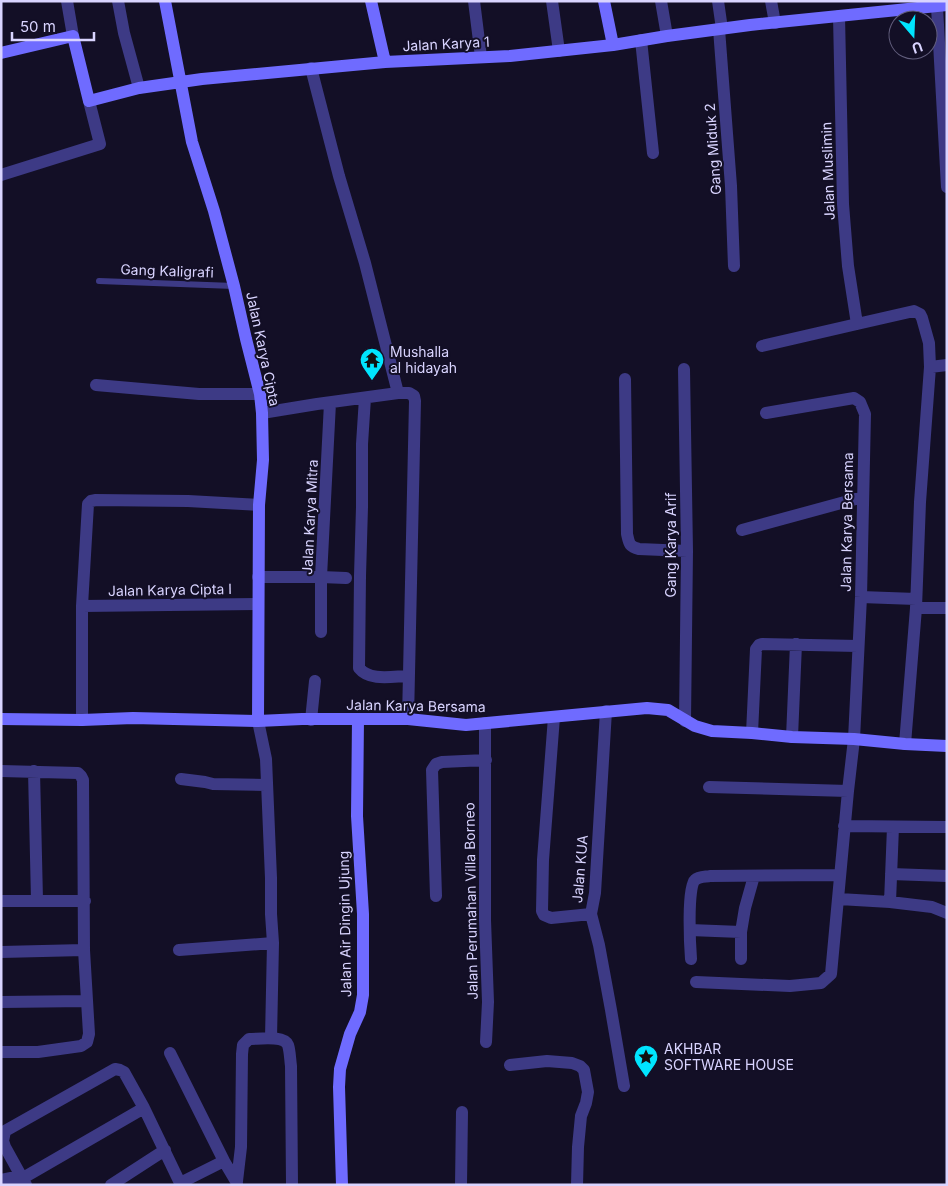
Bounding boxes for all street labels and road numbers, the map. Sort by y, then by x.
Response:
street label: Jalan Karya 1 [402,33,490,54]
street label: Gang Miduk 2 [701,102,724,196]
street label: Jalan Muslimin [817,122,838,220]
street label: Gang Kaligrafi [120,260,214,281]
street label: Jalan Karya Cipta [243,290,284,408]
street label: Jalan Karya Bersama [837,452,856,592]
street label: Jalan Karya Mitra [298,459,321,575]
street label: Gang Karya Arif [662,492,679,598]
street label: Jalan Karya Cipta I [108,580,232,599]
street label: Jalan Karya Bersama [346,696,486,715]
street label: Jalan Perumahan Villa Borneo [460,802,481,1000]
street label: Jalan KUA [568,834,591,904]
street label: Jalan Air Dingin Ujung [335,851,354,997]

